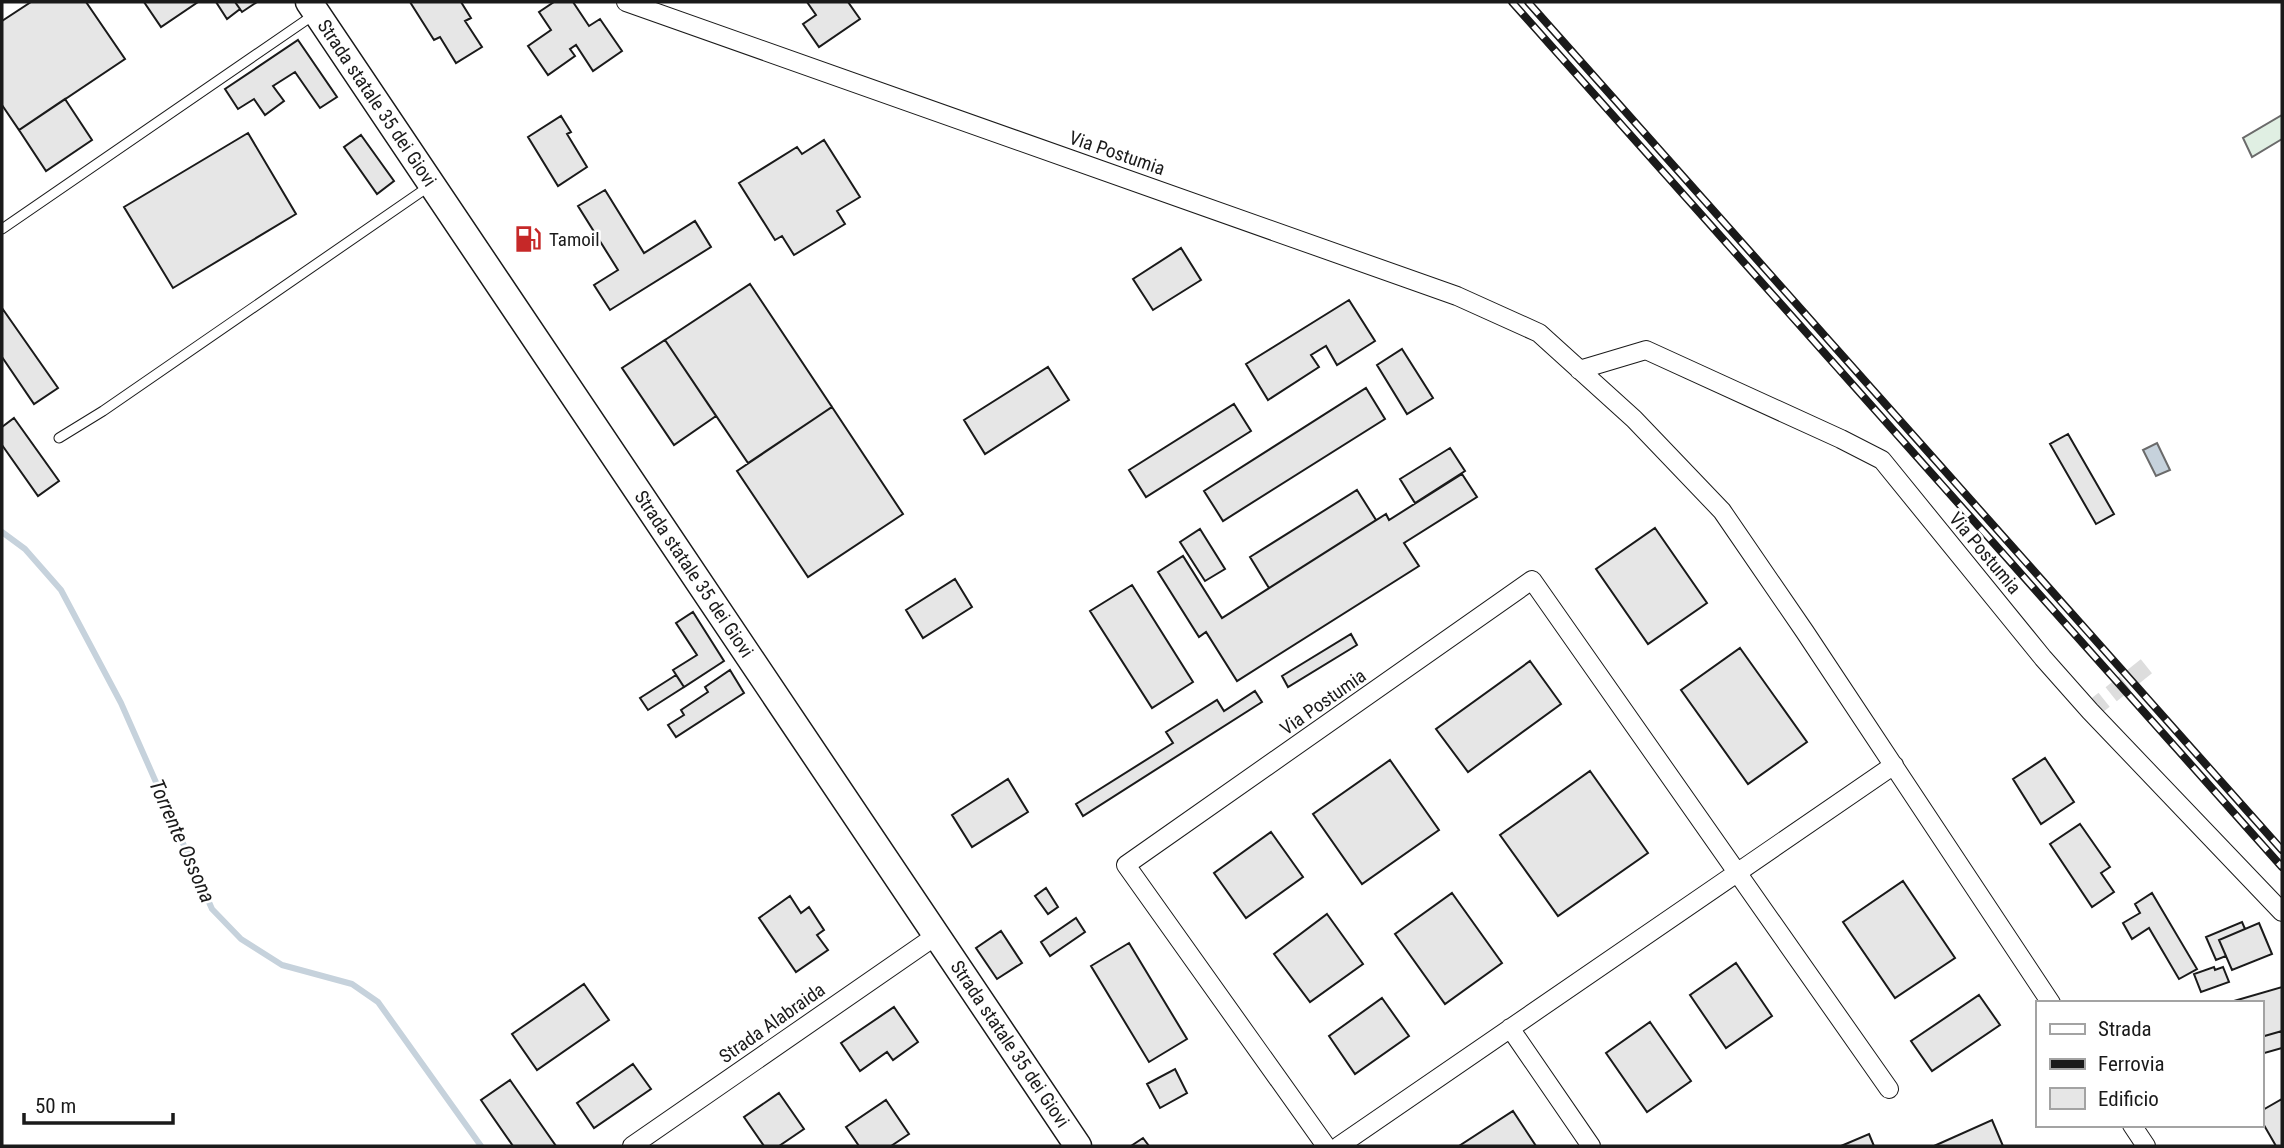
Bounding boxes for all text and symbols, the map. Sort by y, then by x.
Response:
street label: Strada statale 35 dei Giovi [313,15,441,191]
street label: Via Postumia [1066,126,1168,180]
fuel station icon: Tamoil [513,224,543,254]
place label: Tamoil [549,228,600,251]
street label: Strada statale 35 dei Giovi [630,486,758,662]
street label: Via Postumia [1944,507,2026,599]
street label: Via Postumia [1276,664,1370,740]
water label: Torrente Ossona [144,776,220,906]
street label: Strada statale 35 dei Giovi [946,956,1074,1132]
street label: Strada Alabraida [715,978,829,1068]
legend [2036,1001,2263,1127]
text: Strada [2098,1017,2152,1041]
text: Ferrovia [2098,1052,2165,1076]
scale bar [24,1082,173,1126]
text: Edificio [2098,1087,2159,1111]
text: 50 m [35,1094,76,1118]

